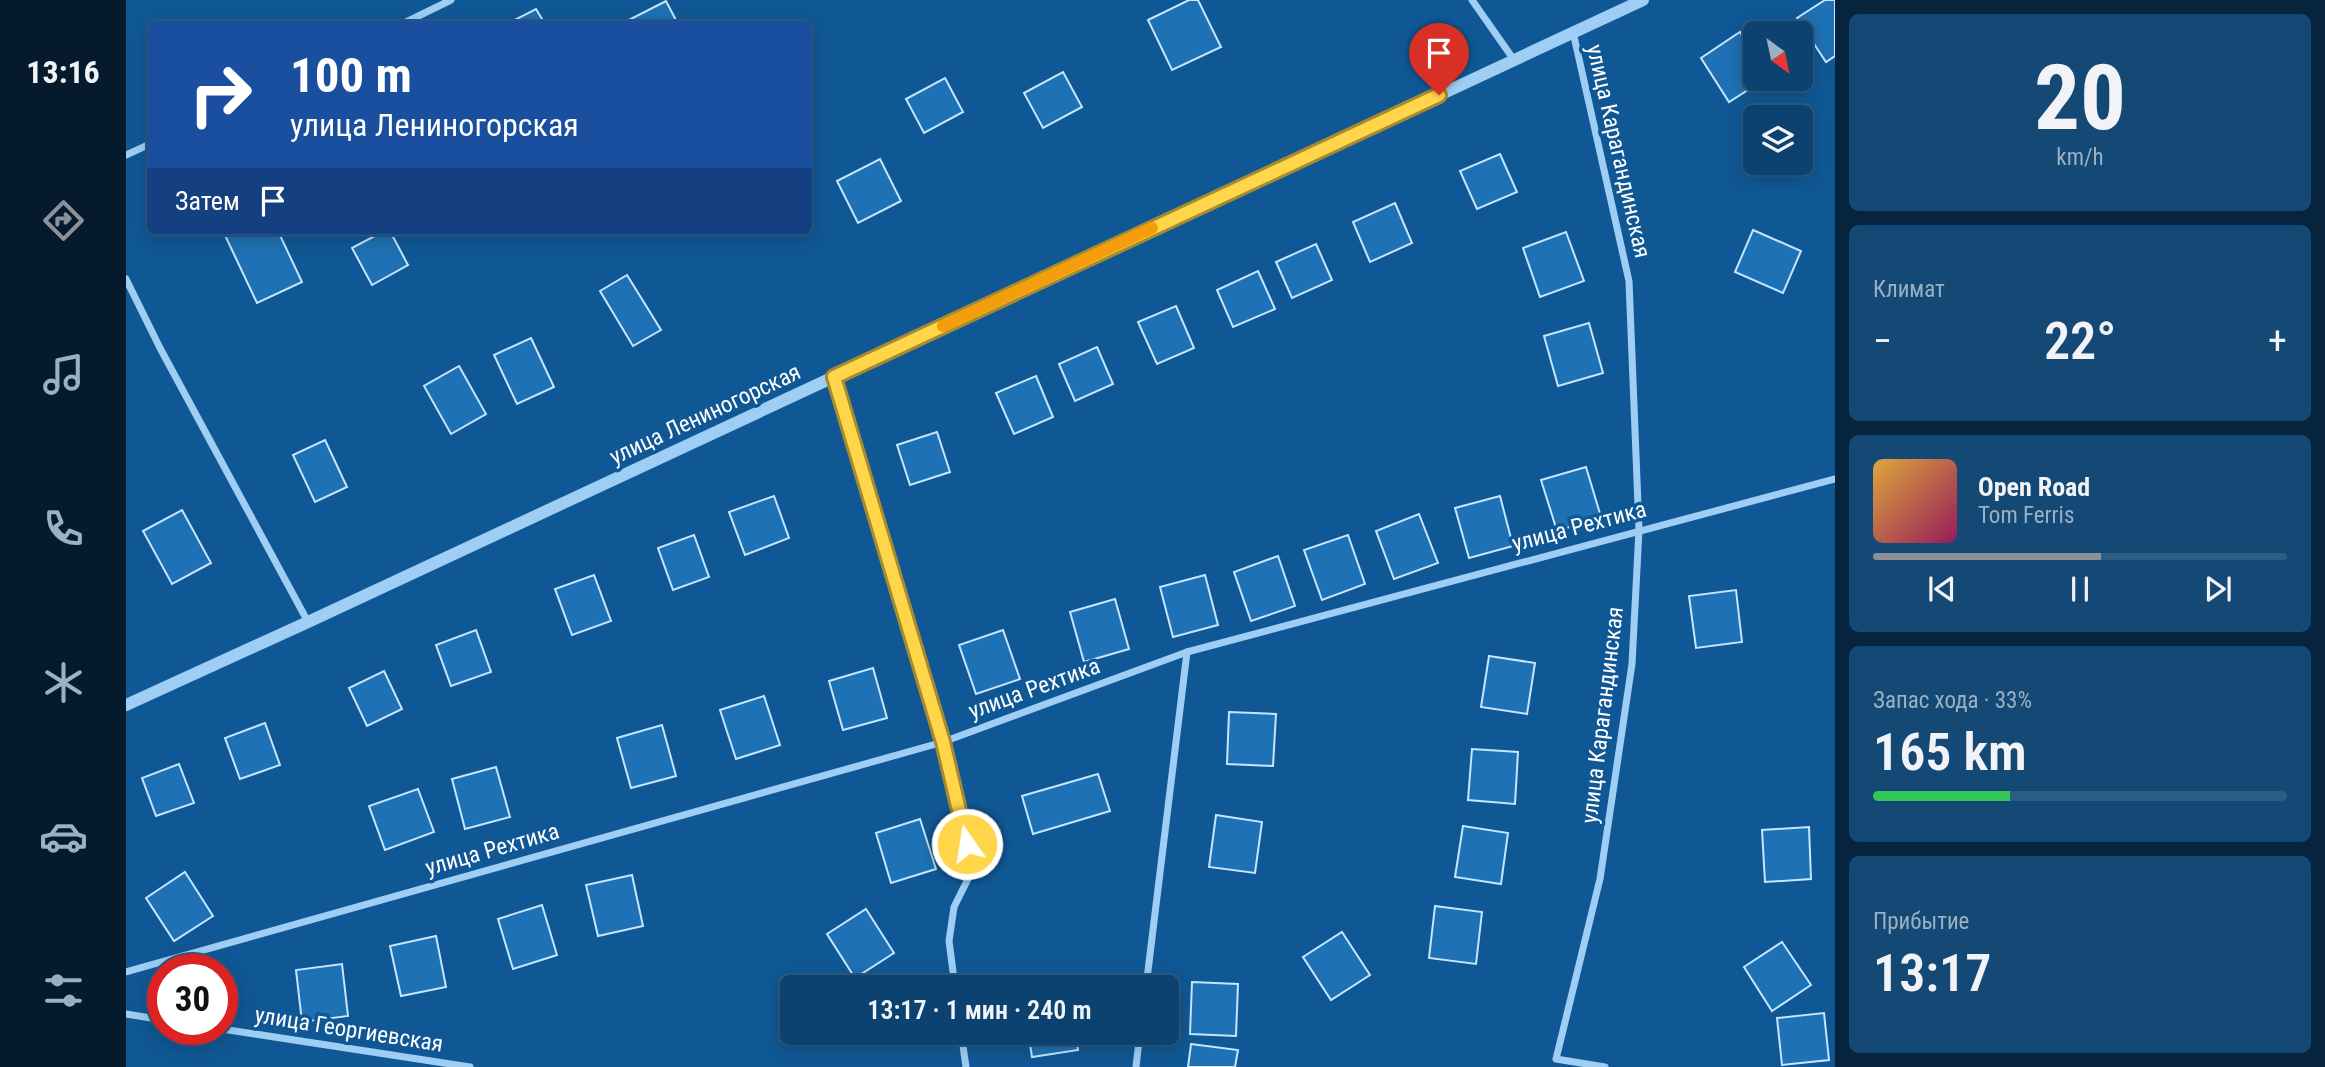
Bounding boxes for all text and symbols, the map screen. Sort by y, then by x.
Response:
north arrow [1743,21,1813,91]
map controls [1743,21,1813,175]
pin [1409,23,1469,95]
icon: arrive [1420,34,1458,72]
street label: улица Карагандинская [1581,42,1656,260]
text: 20 [2034,45,2126,151]
text: 100 m [290,47,412,104]
icon: right [175,49,266,140]
text: 13:16 [26,53,100,91]
button: layers [1743,105,1813,175]
text: улица Лениногорская [290,106,579,144]
text: km/h [2056,144,2104,171]
icon: arrive [254,182,292,220]
text: Затем [175,186,240,216]
icon: directions [39,196,88,245]
text: Климат [1873,276,1945,303]
text: 22° [2044,311,2116,372]
text: − [1873,319,1892,363]
text: + [2268,319,2287,363]
icon: music [39,350,88,399]
street label: улица Лениногорская [605,358,805,471]
text: Open Road [1978,472,2090,502]
street label: улица Рехтика [1509,496,1649,557]
text: Tom Ferris [1978,502,2074,529]
icon: phone [39,504,88,553]
icon: previous [1923,570,1961,608]
icon: pause [2061,570,2099,608]
icon: next [2199,570,2237,608]
street label: улица Карагандинская [1576,605,1629,825]
street label: улица Рехтика [965,652,1104,725]
icon: climate [39,658,88,707]
text: Запас хода · 33% [1873,687,2032,714]
text: 165 km [1873,722,2027,783]
position arrow [930,807,1004,881]
icon: car [39,812,88,861]
street label: улица Рехтика [422,817,562,881]
text: Прибытие [1873,908,1969,935]
text: 13:17 [1873,943,1991,1004]
speed limit sign: 30 [147,954,238,1045]
icon: filters [39,966,88,1015]
text: 13:17 · 1 мин · 240 m [867,995,1092,1025]
street label: улица Георгиевская [253,1001,445,1058]

